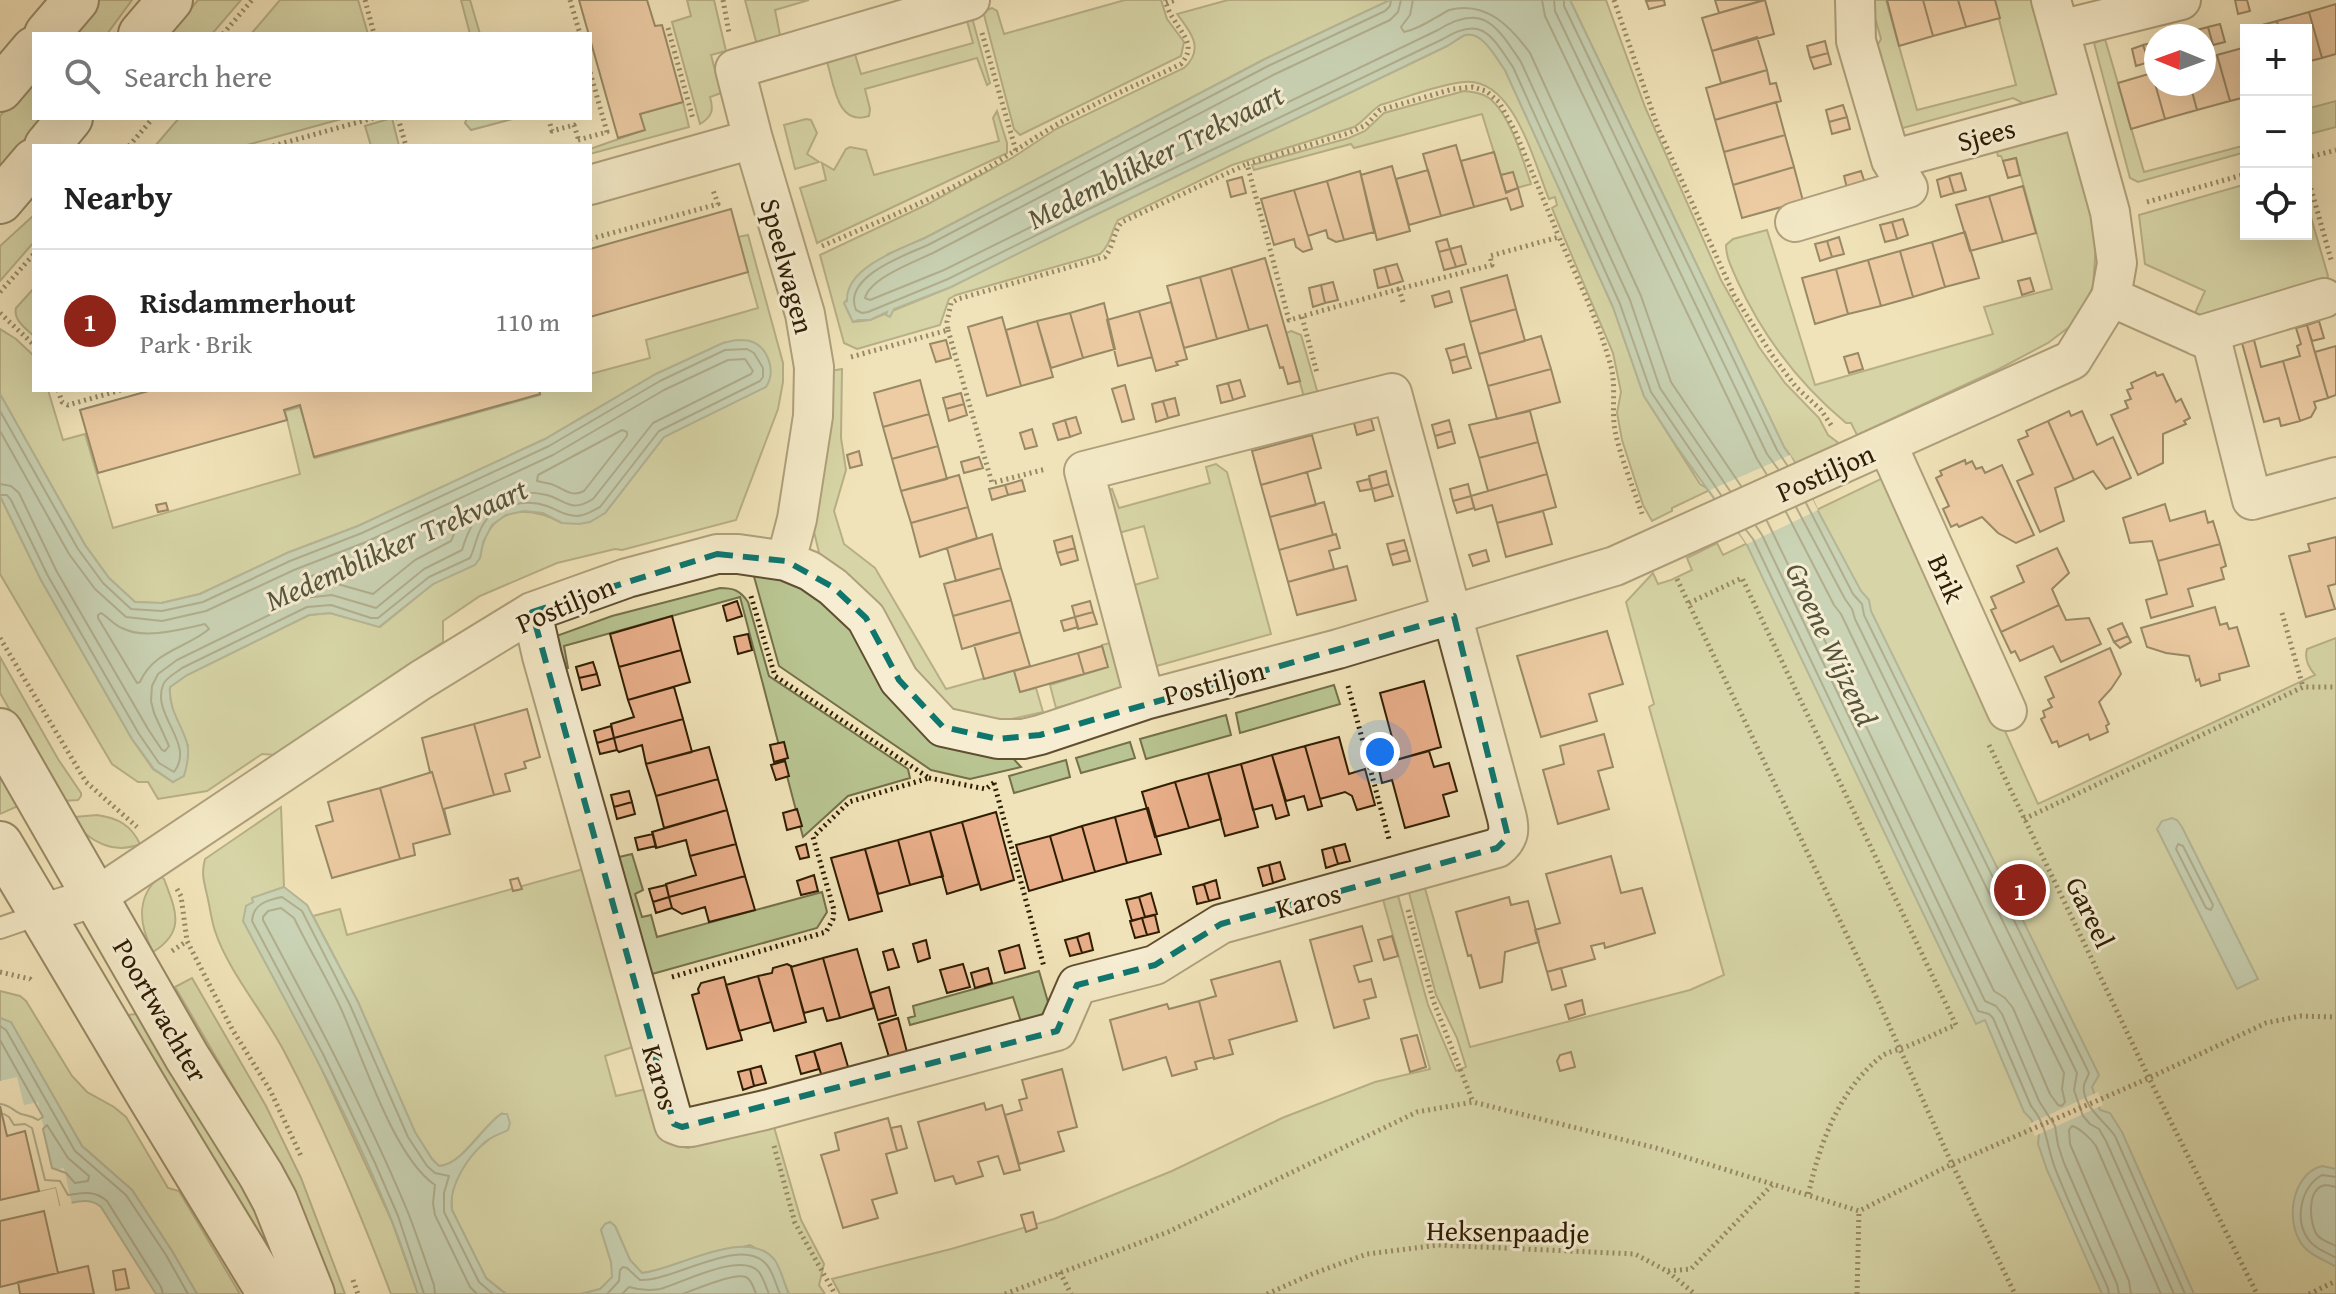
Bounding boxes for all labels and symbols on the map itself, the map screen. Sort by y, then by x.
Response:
north arrow [2144,24,2216,96]
water label: Medemblikker Trekvaart [1019,72,1291,240]
street label: Sjees [1952,107,2020,161]
street label: Speelwagen [750,194,826,338]
street label: Postiljon [1769,432,1881,512]
water label: Medemblikker Trekvaart [258,466,535,622]
street label: Brik [1918,547,1976,610]
water label: Groene Wijzend [1775,555,1889,733]
street label: Postiljon [509,565,621,643]
street label: Postiljon [1159,649,1270,715]
your location [1360,732,1400,772]
pin: 1 [1994,860,2046,920]
street label: Gareel [2056,869,2126,955]
street label: Karos [1271,872,1345,928]
street label: Poortwachter [103,930,219,1090]
street label: Karos [632,1039,690,1115]
street label: Heksenpaadje [1426,1209,1590,1253]

